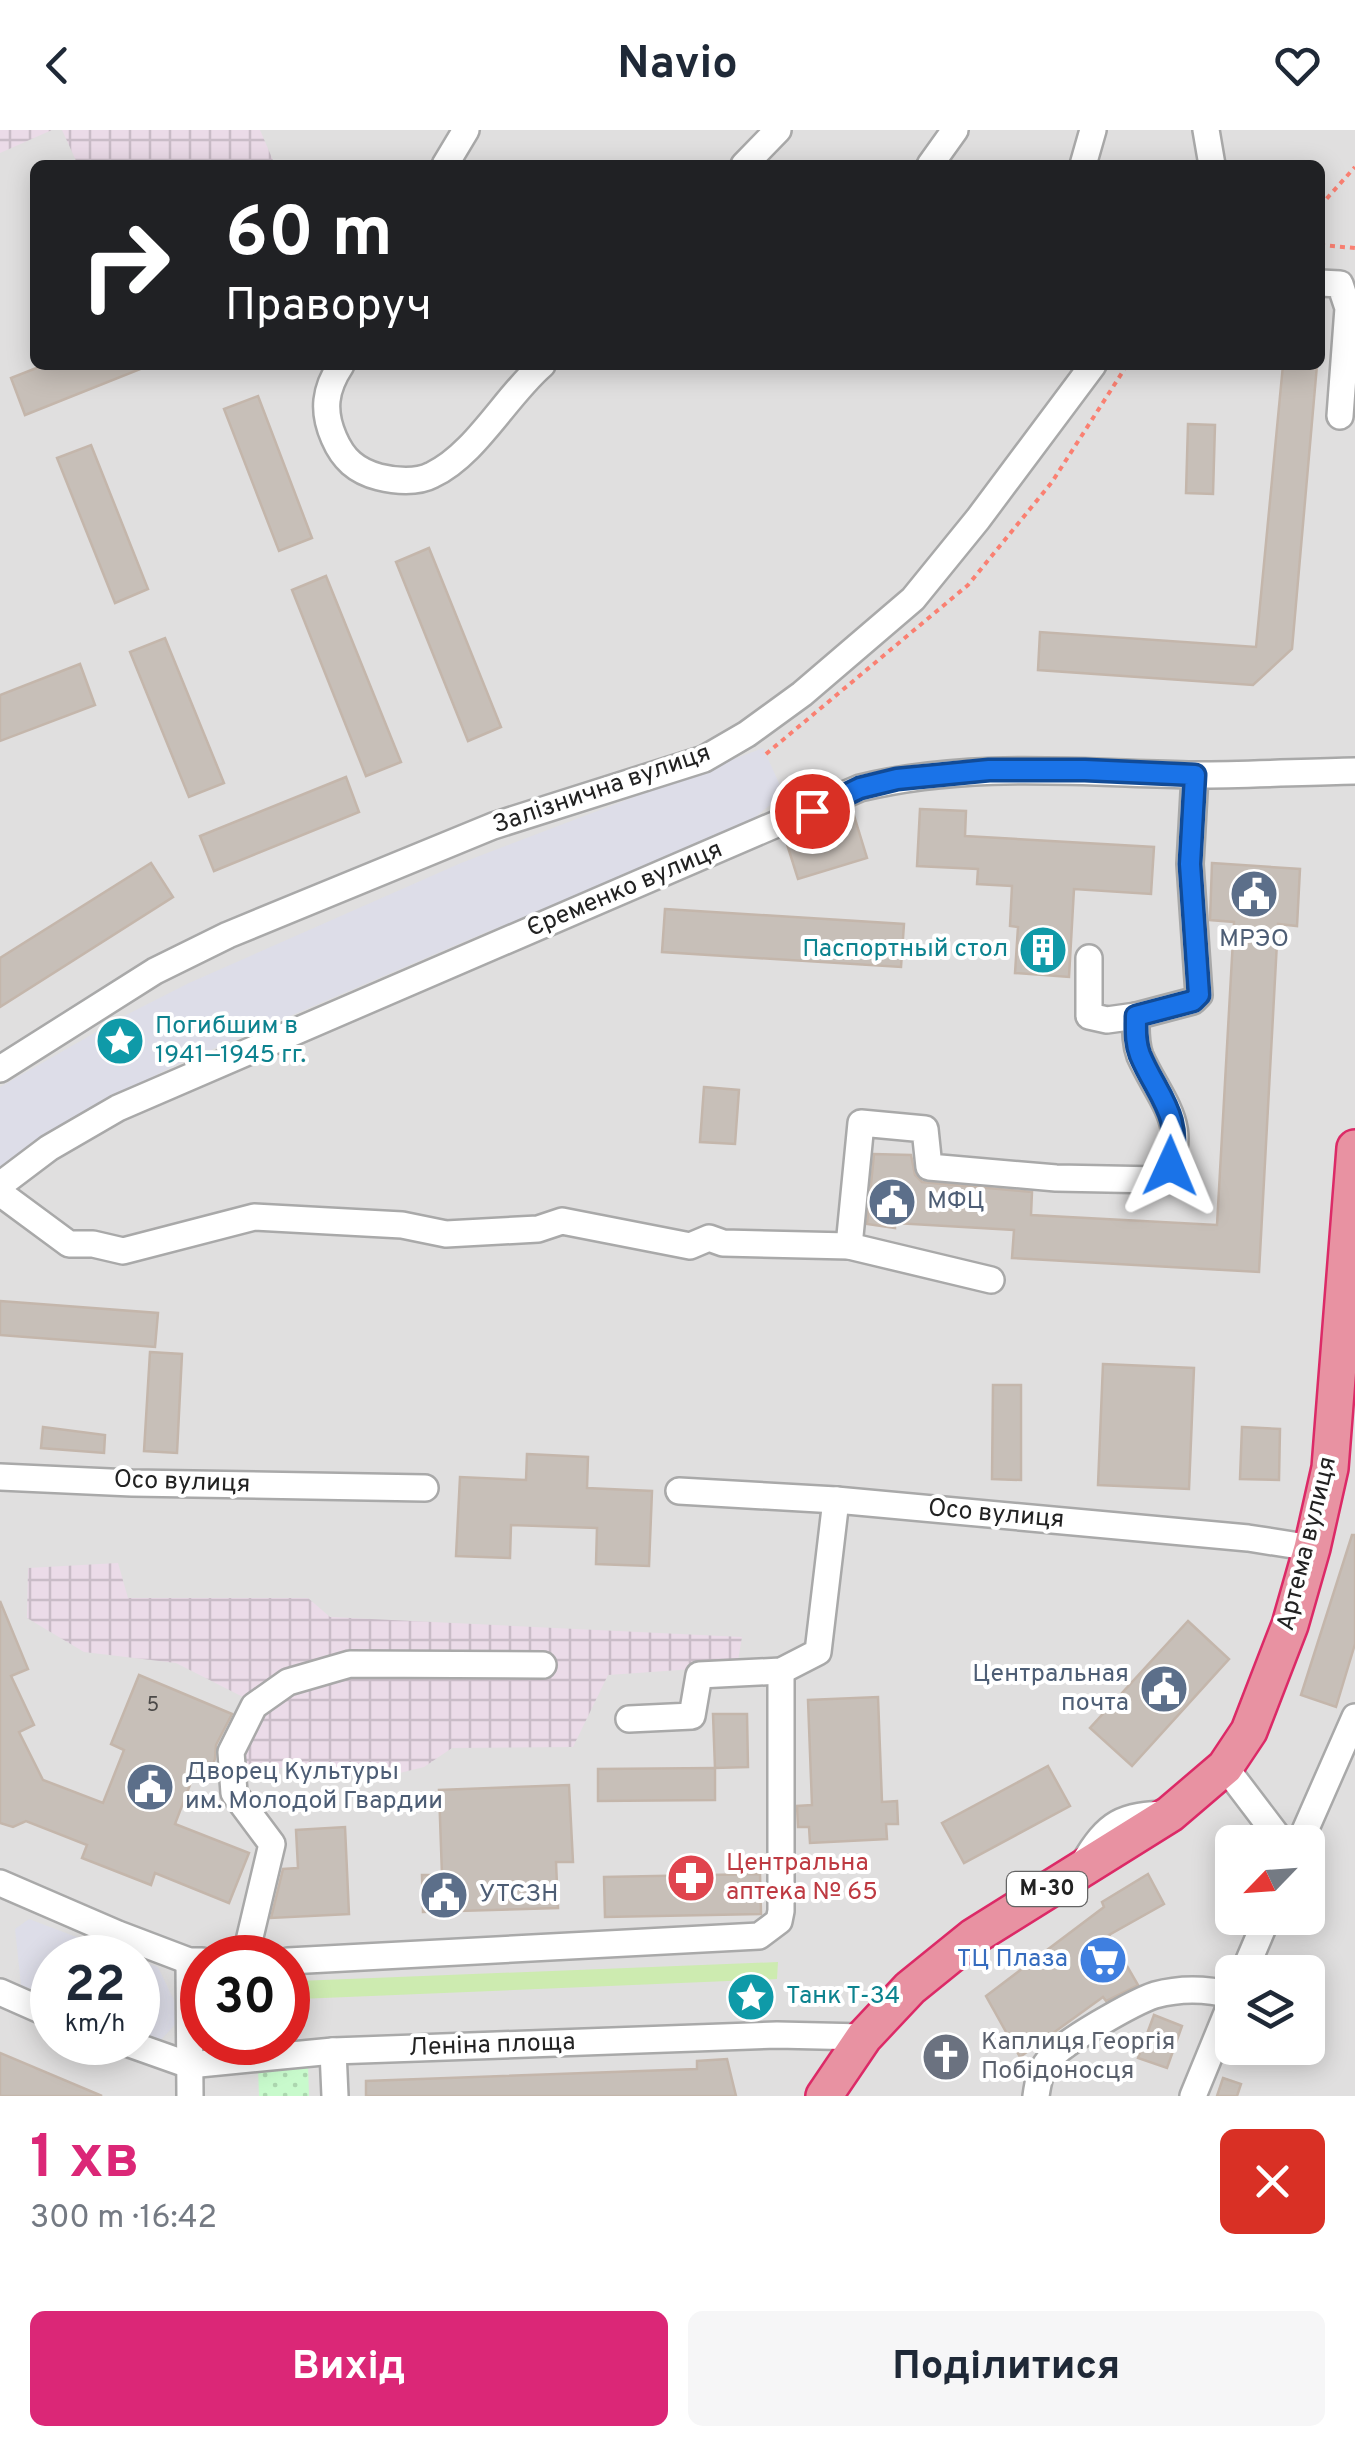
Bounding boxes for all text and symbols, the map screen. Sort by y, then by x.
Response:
text: Navio [617,37,738,94]
icon: back [30,38,85,93]
icon: heart [1270,38,1325,93]
text: 60 m [225,192,393,281]
icon: right [60,200,190,330]
text: Праворуч [225,279,432,336]
street label: Залізнична вулиця [489,738,715,842]
pin [770,769,855,854]
icon: arrive [785,784,840,839]
street label: Єременко вулиця [522,834,728,946]
public building icon: МРЭО [1228,868,1280,920]
building icon: Паспортный стол [1017,924,1069,976]
place label: МРЭО [1219,924,1289,956]
place label: Паспортный стол [802,934,1008,966]
place label: Погибшим в 1941—1945 гг. [155,1011,306,1072]
place icon: Погибшим в 1941—1945 гг. [94,1015,146,1067]
position arrow [1118,1114,1222,1218]
public building icon: МФЦ [866,1176,918,1228]
place label: МФЦ [927,1186,985,1218]
street label: Артема вулиця [1271,1454,1345,1634]
street label: Осо вулиця [113,1465,251,1501]
street label: Осо вулиця [927,1493,1065,1537]
place label: Центральная почта [972,1659,1129,1720]
public building icon: Центральная почта [1138,1663,1190,1715]
house number: 5 [147,1693,159,1719]
place label: Дворец Культуры им. Молодой Гвардии [185,1757,443,1818]
public building icon: Дворец Культуры им. Молодой Гвардии [124,1761,176,1813]
north arrow [1215,1825,1325,1935]
map controls [1215,1825,1325,2065]
place label: Центральна аптека № 65 [726,1848,878,1909]
pharmacy icon: Центральна аптека № 65 [665,1852,717,1904]
public building icon: УТСЗН [418,1869,470,1921]
road number: М-30 [1007,1872,1087,1906]
place label: УТСЗН [479,1879,559,1911]
supermarket icon: ТЦ Плаза [1077,1934,1129,1986]
speed limit sign: 30 [180,1935,310,2065]
place label: ТЦ Плаза [957,1944,1068,1976]
button: layers [1215,1955,1325,2065]
text: 22 [64,1956,126,2019]
place icon: Танк Т-34 [725,1971,777,2023]
place label: Танк Т-34 [786,1981,900,2013]
text: km/h [65,2009,125,2041]
street label: Леніна площа [408,2027,576,2065]
place label: Каплиця Георгія Побідоносця [981,2027,1175,2088]
church icon: Каплиця Георгія Побідоносця [920,2031,972,2083]
text: 1 хв [30,2123,139,2199]
button: close [1220,2129,1325,2234]
text: 300 m · 16:42 [30,2199,217,2239]
button: Вихід [30,2311,668,2426]
button: Поділитися [688,2311,1325,2426]

